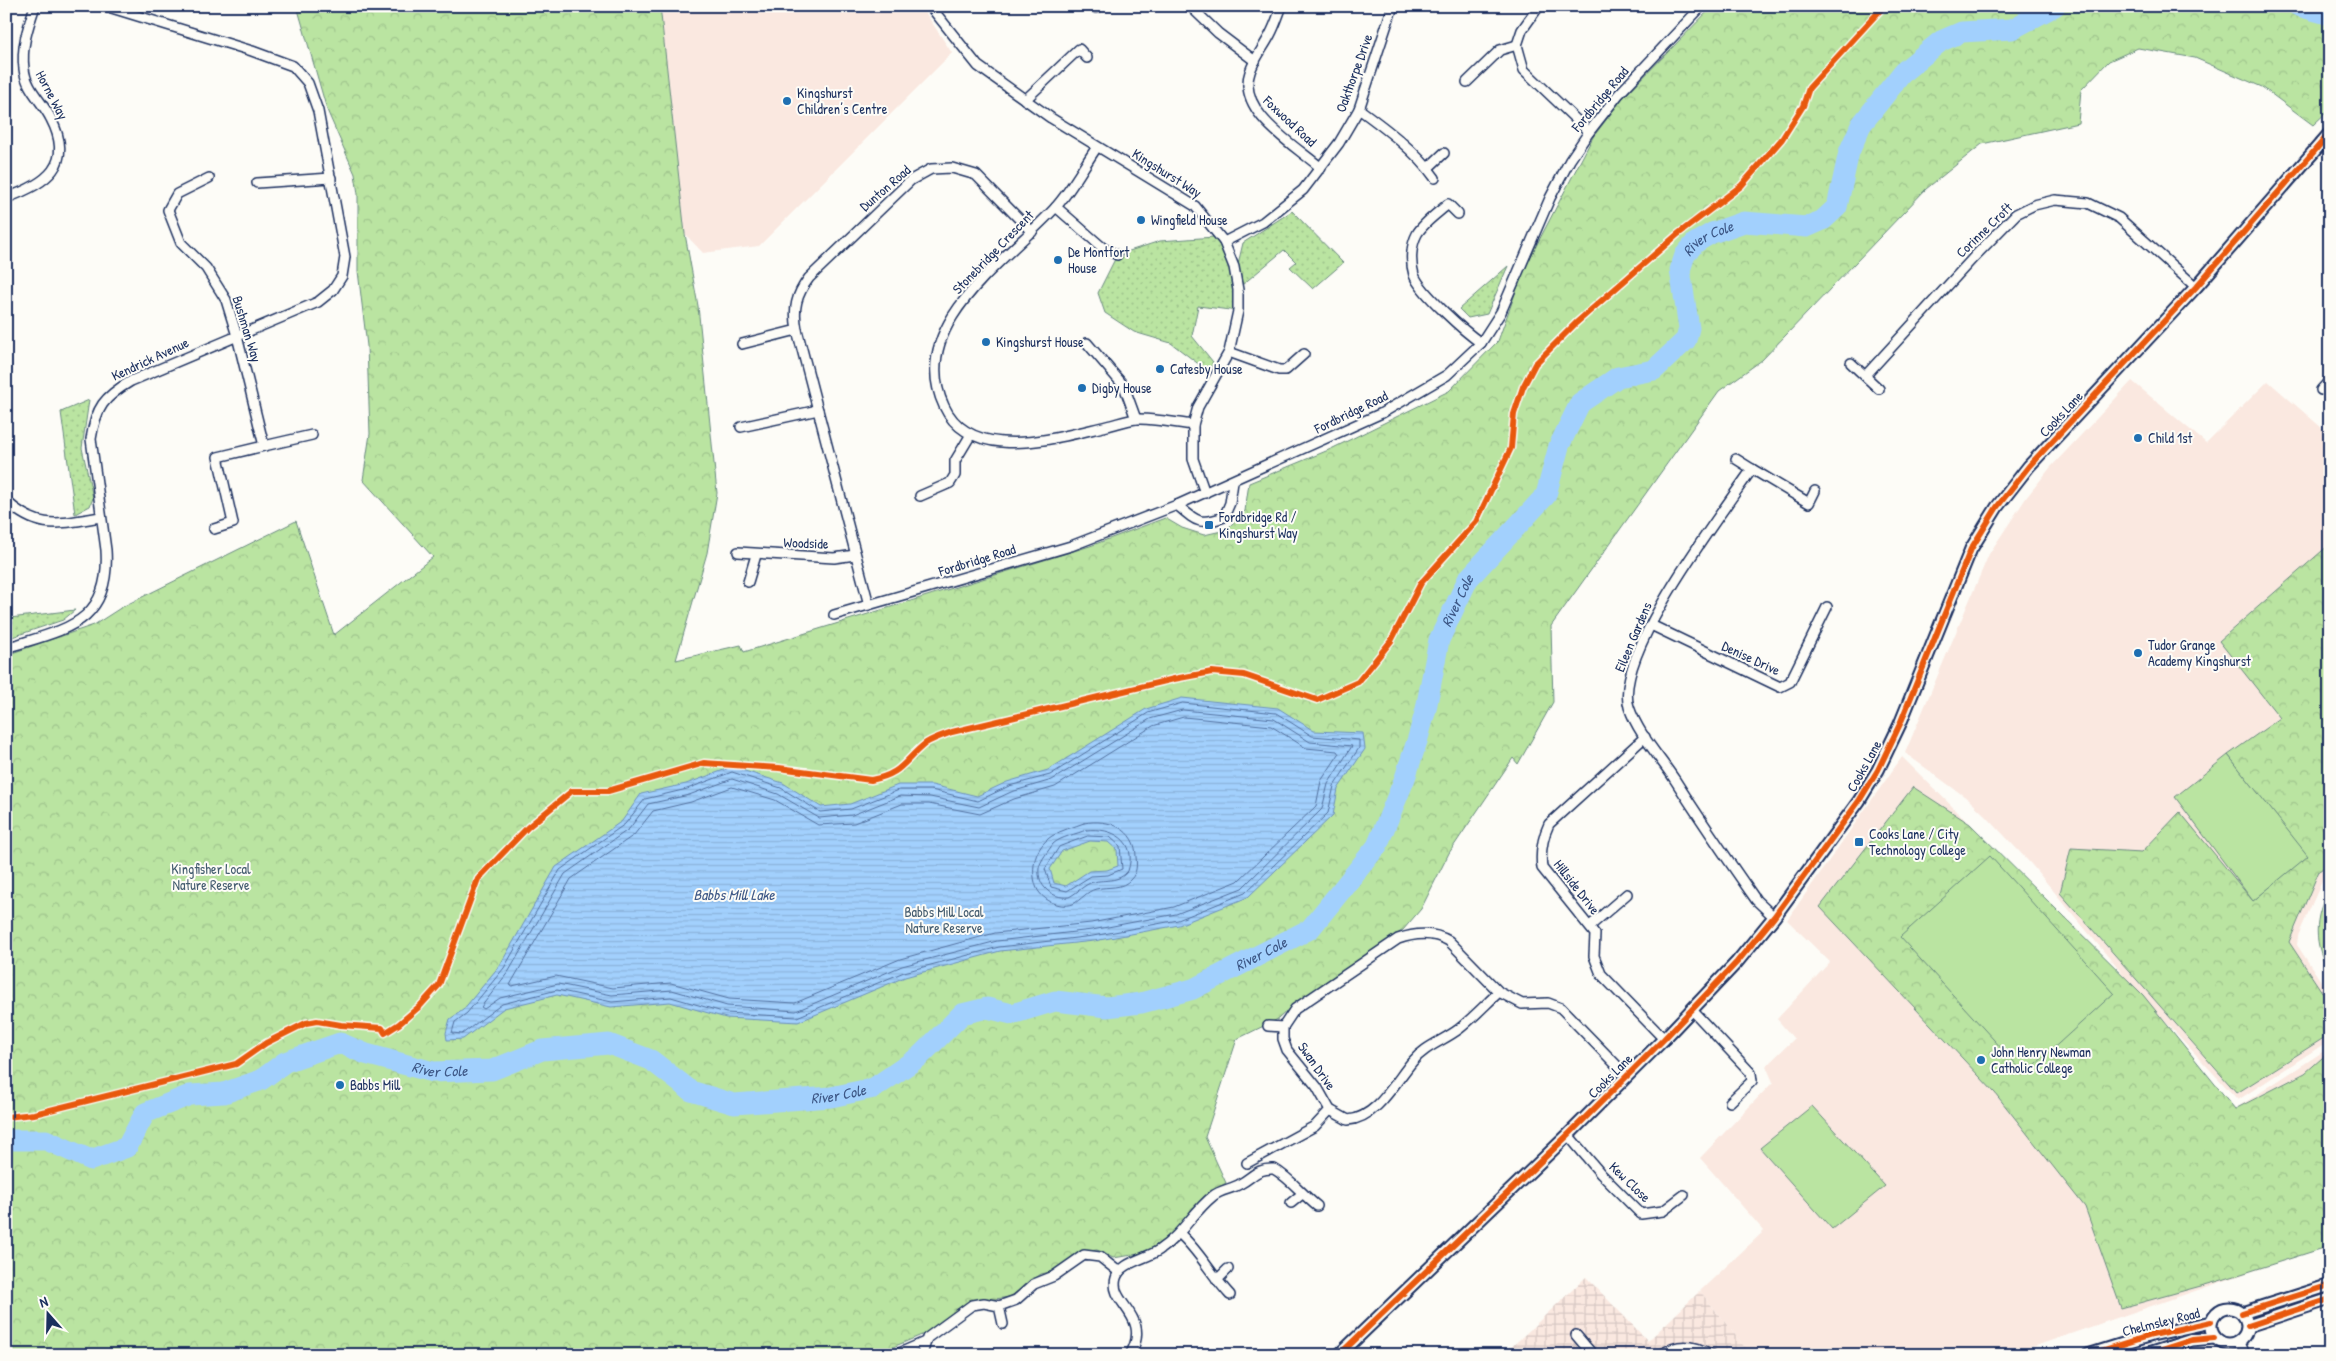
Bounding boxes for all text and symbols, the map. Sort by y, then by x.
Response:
street label: Oakthorpe Drive [1331,31,1378,115]
street label: Fordbridge Road [1566,62,1634,137]
street label: Horne Way [31,67,73,123]
place label: Kingshurst Children’s Centre [797,83,888,118]
street label: Foxwood Road [1259,90,1322,151]
marker: Kingshurst Children’s Centre [781,95,793,107]
street label: Kingshurst Way [1128,144,1206,202]
street label: Dunton Road [855,160,915,215]
street label: Corinne Croft [1951,198,2016,261]
street label: Stonebridge Crescent [948,205,1038,298]
place label: Wingfield House [1151,210,1228,230]
marker: Wingfield House [1135,214,1147,226]
water label: River Cole [1677,215,1737,260]
place label: De Montfort House [1068,242,1130,277]
marker: De Montfort House [1052,254,1064,266]
street label: Bushman Way [227,293,267,365]
street label: Kendrick Avenue [108,332,192,385]
place label: Kingshurst House [996,332,1084,352]
marker: Kingshurst House [980,336,992,348]
place label: Catesby House [1170,359,1243,379]
marker: Catesby House [1154,363,1166,375]
place label: Digby House [1092,378,1152,398]
marker: Digby House [1076,382,1088,394]
street label: Fordbridge Road [1310,385,1392,439]
street label: Cooks Lane [2035,386,2087,441]
place label: Child 1st [2148,428,2193,447]
marker: Child 1st [2132,432,2144,444]
place label: Fordbridge Rd / Kingshurst Way [1218,507,1298,543]
marker: Fordbridge Rd / Kingshurst Way [1203,519,1215,531]
street label: Woodside [783,532,829,553]
street label: Fordbridge Road [935,539,1018,581]
water label: River Cole [1436,568,1479,630]
street label: Eileen Gardens [1609,599,1656,675]
place label: Tudor Grange Academy Kingshurst [2148,635,2251,671]
street label: Denise Drive [1719,636,1784,679]
marker: Tudor Grange Academy Kingshurst [2132,647,2144,659]
street label: Cooks Lane [1842,736,1886,795]
place label: Cooks Lane / City Technology College [1869,824,1966,860]
marker: Cooks Lane / City Technology College [1853,836,1865,848]
street label: Hillside Drive [1550,855,1605,918]
park label: Kingfisher Local Nature Reserve [171,859,251,894]
water label: Babbs Mill Lake [694,884,775,905]
park label: Babbs Mill Local Nature Reserve [905,902,984,937]
water label: River Cole [1231,931,1291,976]
street label: Swan Drive [1294,1038,1341,1094]
place label: John Henry Newman Catholic College [1991,1042,2091,1078]
street label: Cooks Lane [1583,1049,1636,1102]
marker: John Henry Newman Catholic College [1975,1054,1987,1066]
water label: River Cole [410,1056,469,1082]
place label: Babbs Mill [350,1075,401,1094]
marker: Babbs Mill [334,1079,346,1091]
water label: River Cole [810,1079,869,1108]
street label: Kew Close [1606,1157,1655,1206]
north arrow [22,1288,72,1338]
text: N [37,1291,51,1312]
street label: Chelmsley Road [2120,1303,2202,1341]

